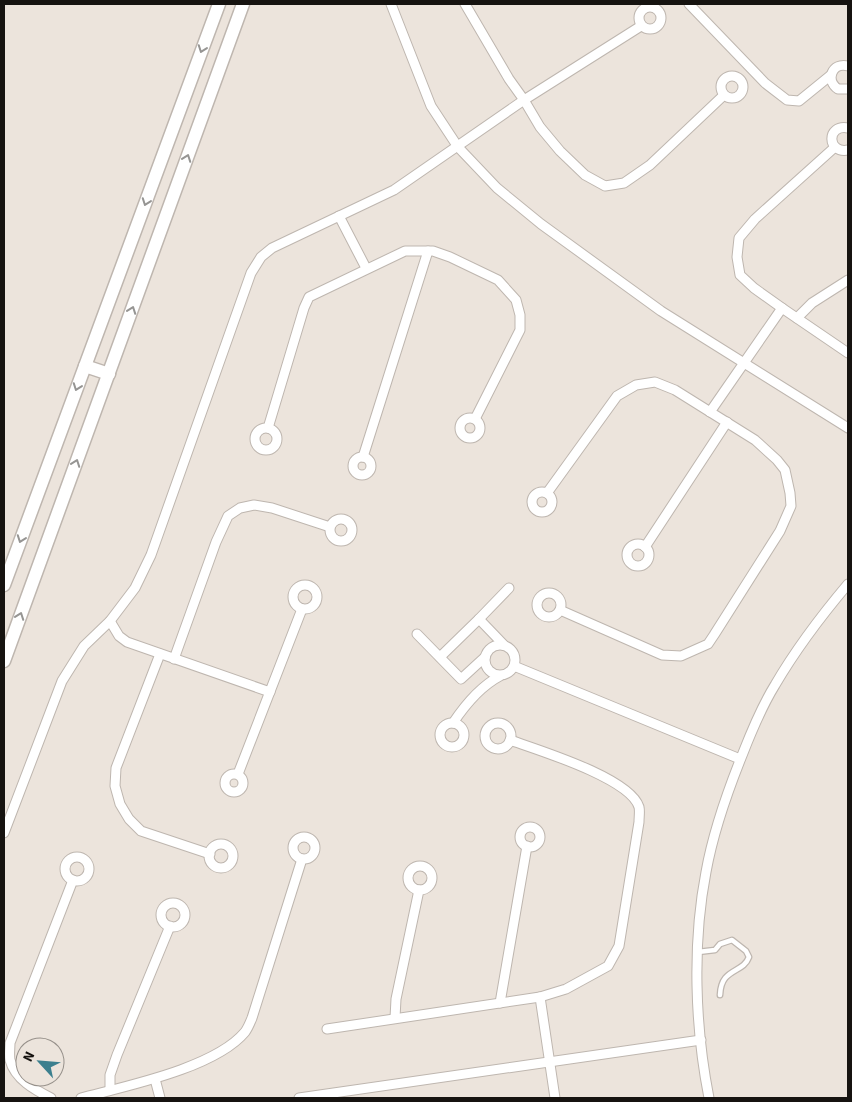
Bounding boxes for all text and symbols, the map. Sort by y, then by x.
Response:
one-way arrow [198,45,208,53]
one-way arrow [181,154,191,162]
one-way arrow [142,197,152,206]
one-way arrow [126,306,136,315]
one-way arrow [73,382,83,391]
one-way arrow [70,459,80,468]
one-way arrow [17,535,27,543]
one-way arrow [14,612,24,620]
north arrow [15,1037,65,1087]
text: N [18,1048,40,1065]

